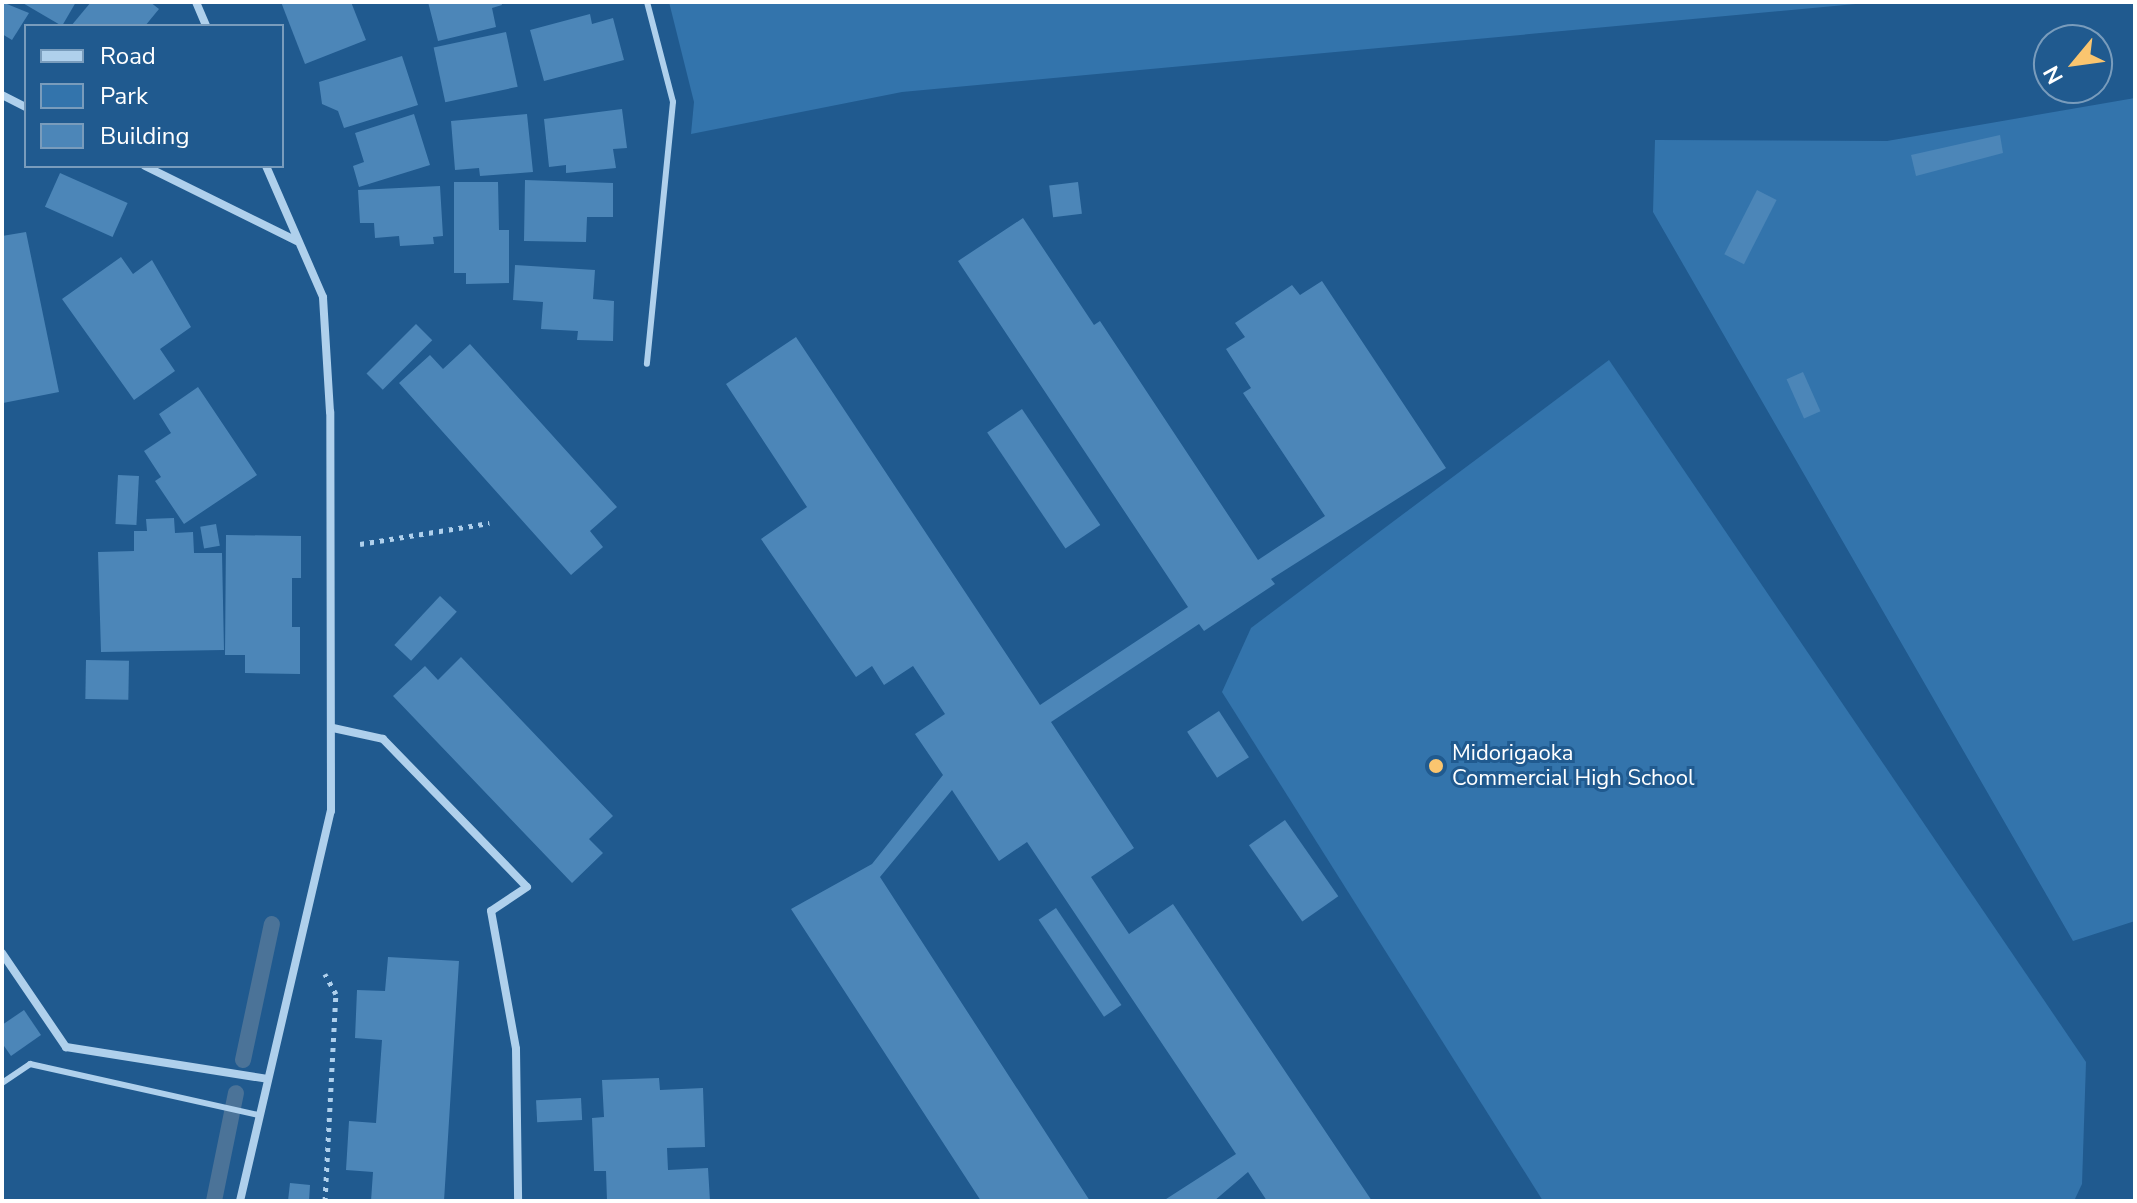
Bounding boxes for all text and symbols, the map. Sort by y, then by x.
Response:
legend [24,24,284,168]
north arrow [2033,24,2113,104]
text: Road [100,40,156,72]
text: N [2037,60,2071,89]
text: Park [100,80,148,112]
text: Building [100,120,190,152]
place label: Midorigaoka Commercial High School [1452,740,1695,792]
marker: Midorigaoka Commercial High School [1427,757,1445,775]

